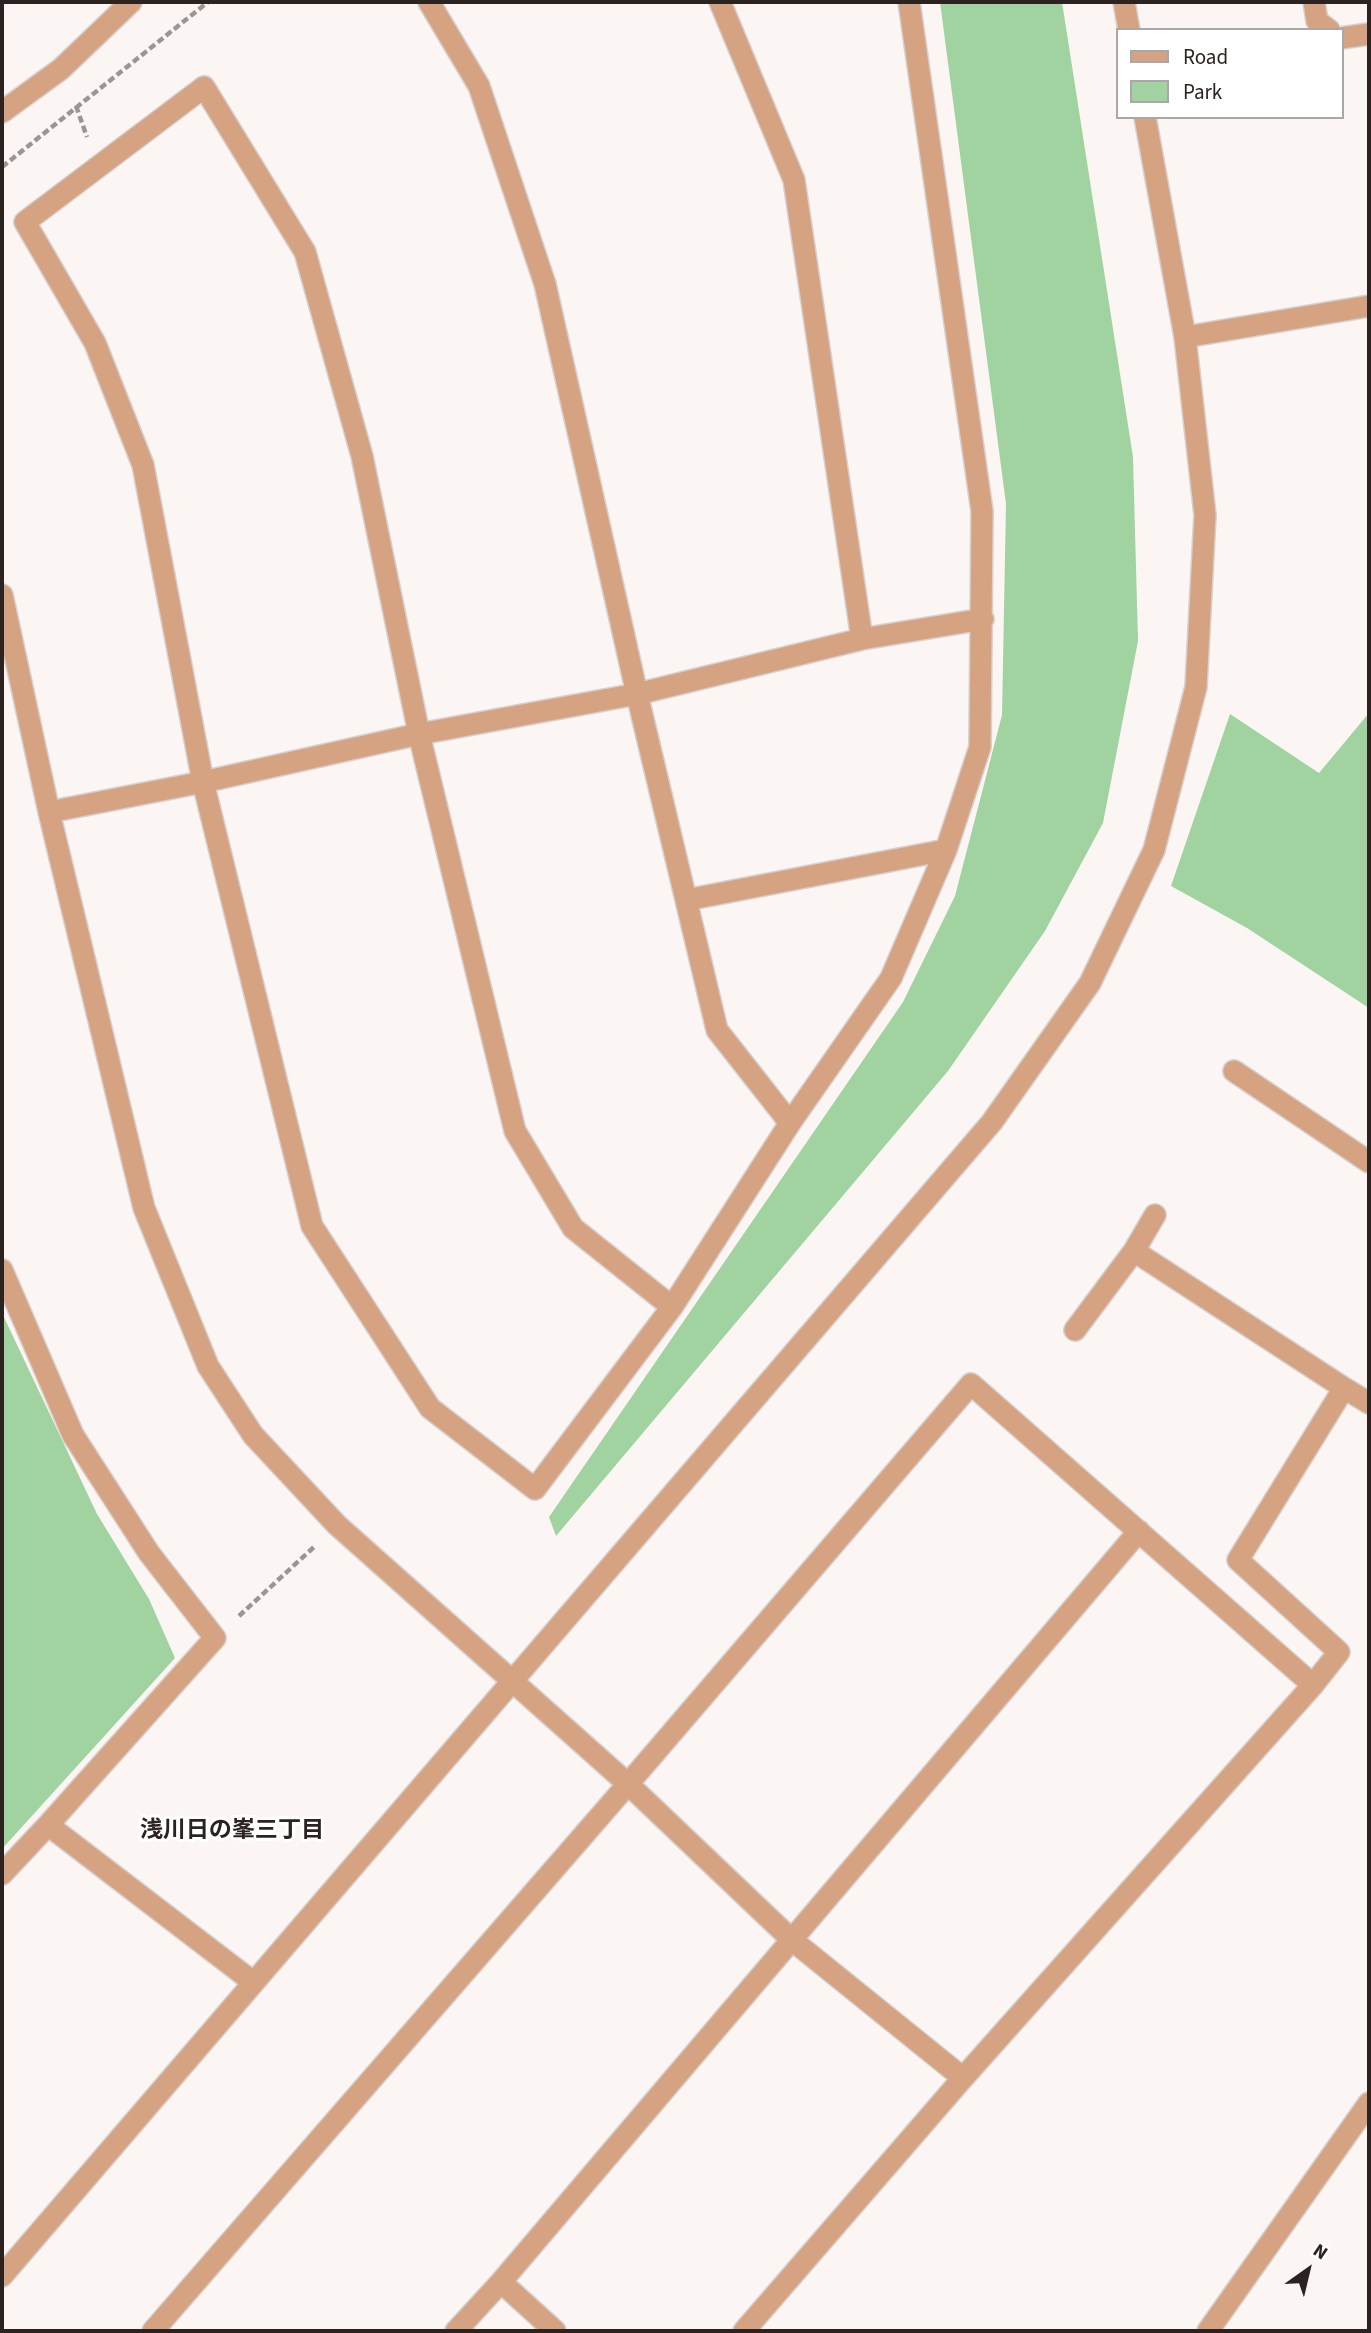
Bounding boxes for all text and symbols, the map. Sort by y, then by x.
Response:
legend [1116,28,1343,119]
text: Road [1183,42,1228,72]
text: Park [1183,77,1222,107]
district label: 浅川日の峯三丁目 [140,1818,324,1846]
north arrow [1273,2235,1343,2305]
text: N [1307,2237,1333,2267]

